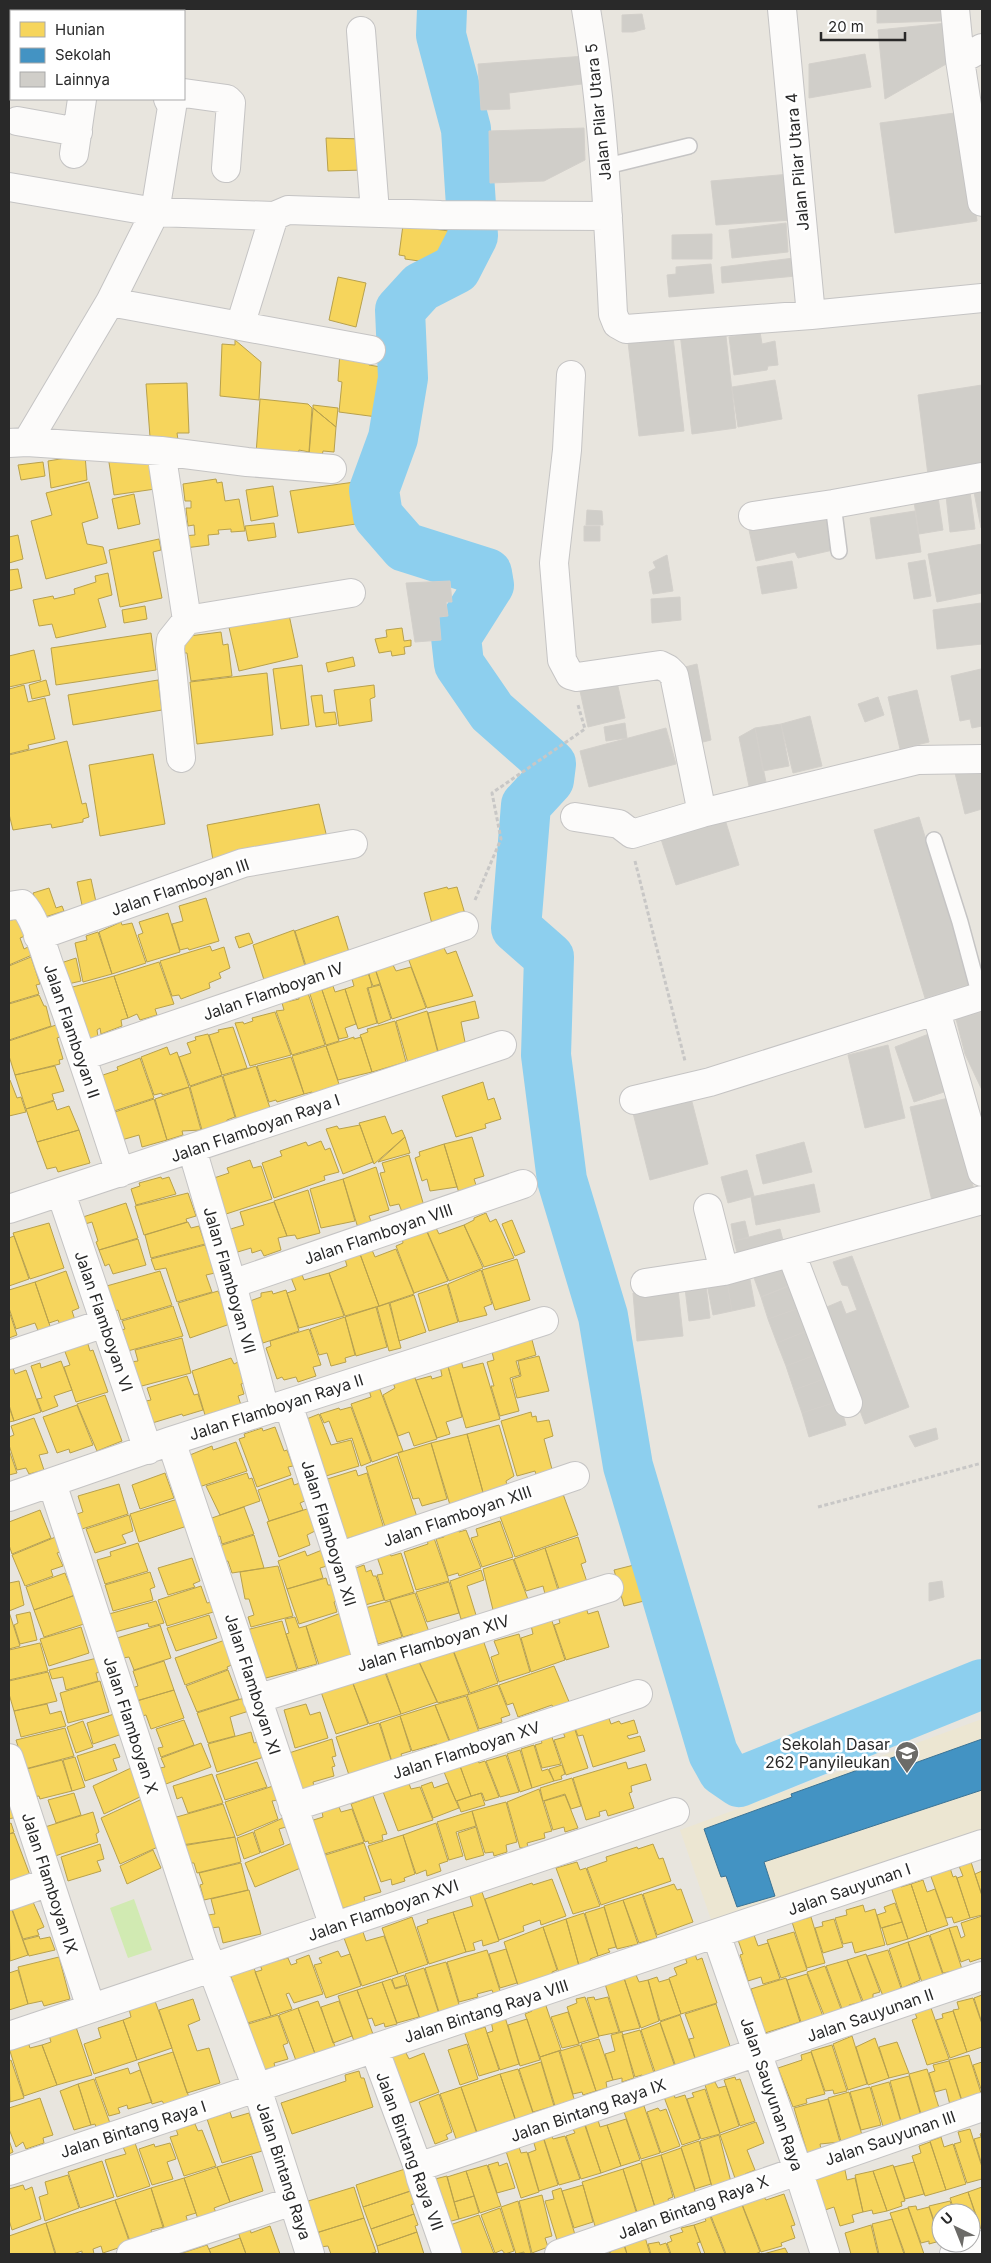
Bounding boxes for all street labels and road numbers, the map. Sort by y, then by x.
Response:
street label: Jalan Pilar Utara 5 [581,42,615,182]
street label: Jalan Pilar Utara 4 [781,92,813,232]
street label: Jalan Flamboyan III [108,854,252,920]
street label: Jalan Flamboyan IV [200,958,346,1024]
street label: Jalan Flamboyan II [40,961,104,1101]
street label: Jalan Flamboyan Raya I [168,1090,342,1166]
street label: Jalan Flamboyan VIII [301,1199,455,1269]
street label: Jalan Flamboyan VII [199,1204,261,1356]
street label: Jalan Flamboyan VI [71,1248,137,1394]
street label: Jalan Flamboyan Raya II [186,1369,366,1445]
street label: Jalan Flamboyan XII [297,1458,361,1608]
street label: Jalan Flamboyan XIII [380,1481,534,1551]
street label: Jalan Flamboyan XIV [354,1610,512,1676]
street label: Jalan Flamboyan XI [221,1611,285,1757]
street label: Jalan Flamboyan X [99,1654,163,1796]
street label: Jalan Flamboyan XV [390,1717,542,1783]
street label: Jalan Flamboyan IX [18,1810,82,1956]
street label: Jalan Sauyunan I [785,1859,913,1919]
street label: Jalan Flamboyan XVI [305,1875,461,1945]
street label: Jalan Bintang Raya VIII [401,1975,571,2047]
street label: Jalan Sauyunan II [804,1984,936,2046]
street label: Jalan Sauyunan Raya [736,2014,808,2174]
street label: Jalan Bintang Raya VII [372,2069,448,2233]
street label: Jalan Bintang Raya IX [508,2074,669,2146]
street label: Jalan Bintang Raya I [57,2096,209,2162]
street label: Jalan Bintang Raya [252,2100,316,2242]
street label: Jalan Sauyunan III [822,2106,958,2170]
street label: Jalan Bintang Raya X [615,2170,771,2244]

